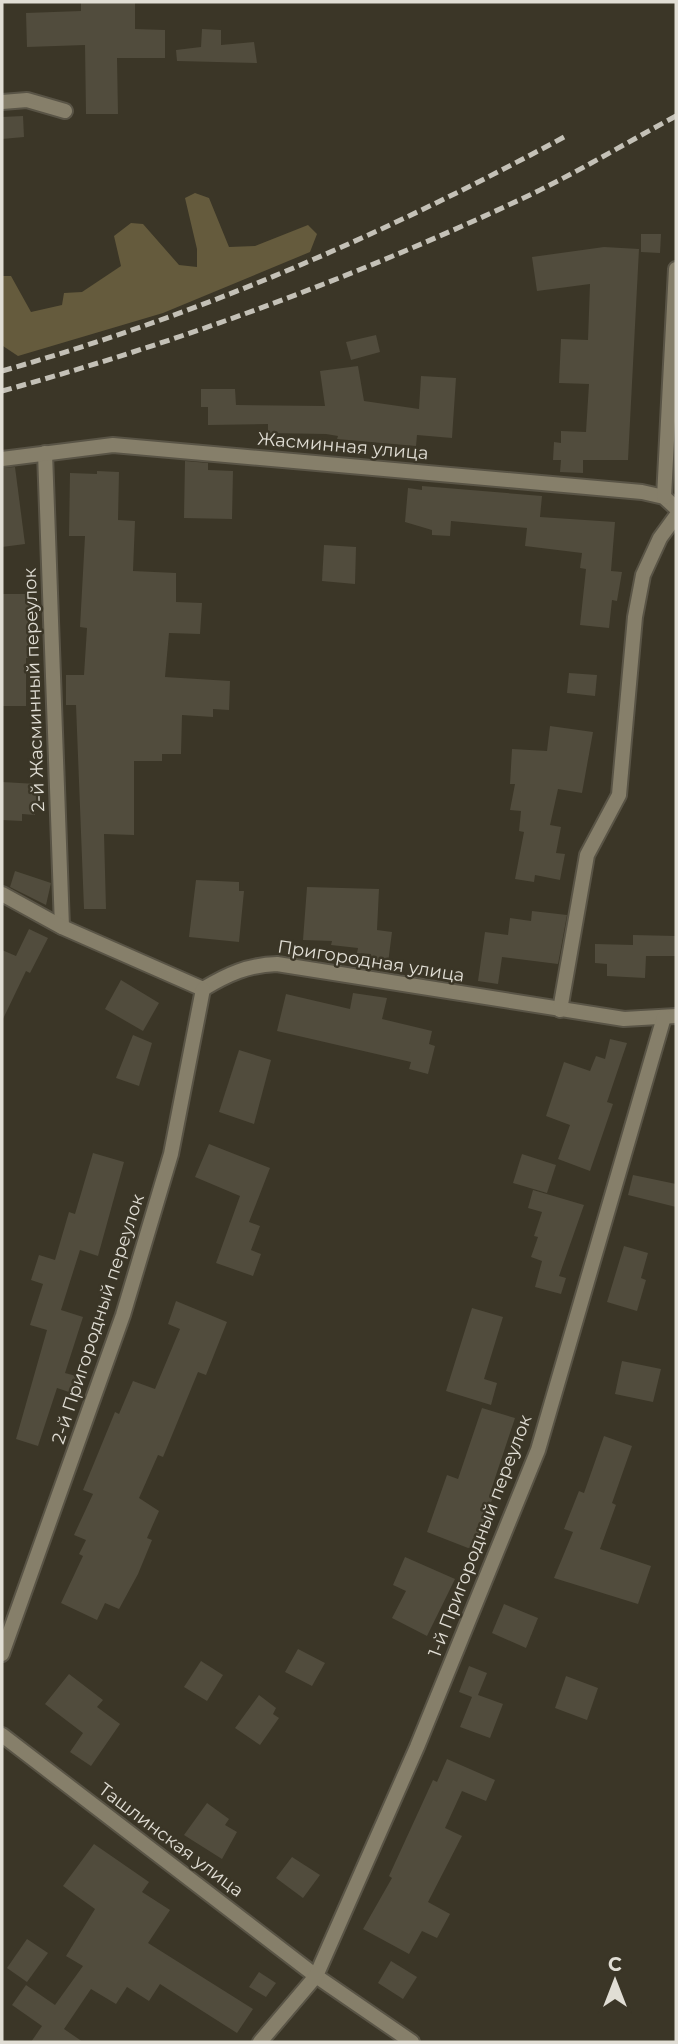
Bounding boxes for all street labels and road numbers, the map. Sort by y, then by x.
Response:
street label: Жасминная улица [256,428,430,464]
street label: 2-й Жасминный переулок [19,567,49,812]
street label: Пригородная улица [276,935,466,987]
street label: 2-й Пригородный переулок [47,1191,149,1447]
street label: 1-й Пригородный переулок [424,1411,537,1660]
street label: Ташлинская улица [94,1778,248,1902]

